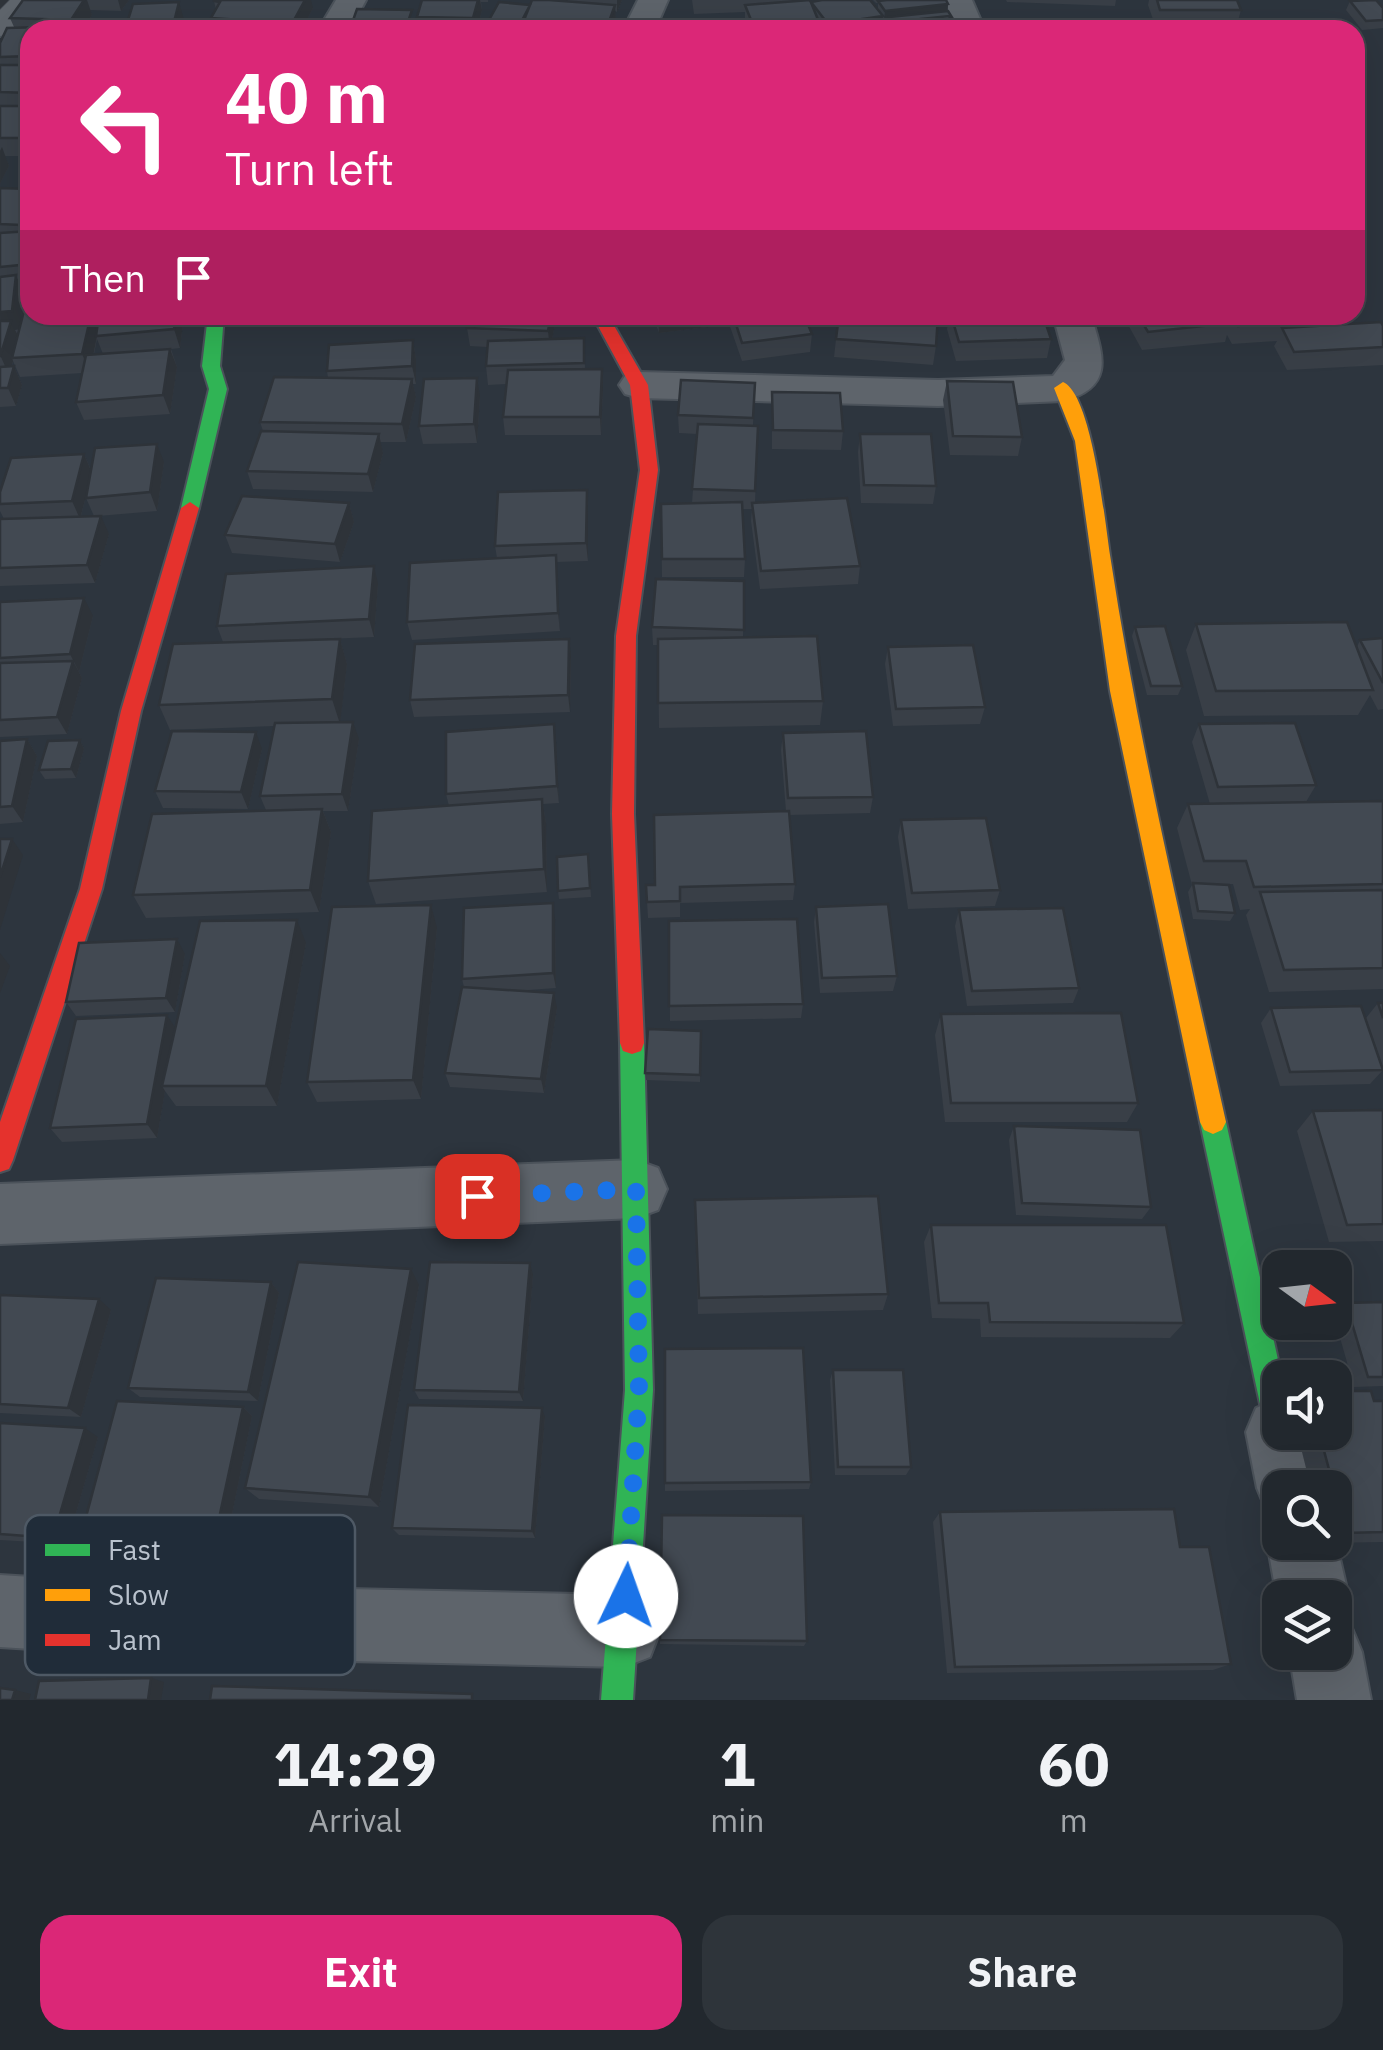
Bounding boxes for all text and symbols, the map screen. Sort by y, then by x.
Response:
text: 40 m [225,51,388,142]
icon: left [60,60,190,190]
text: Turn left [225,139,394,197]
icon: arrive [166,250,221,305]
text: Then [60,253,146,302]
pin [435,1154,520,1239]
icon: arrive [450,1169,505,1224]
north arrow [1262,1250,1352,1340]
map controls [1262,1250,1352,1670]
button: sound [1262,1360,1352,1450]
button: search [1262,1470,1352,1560]
legend [25,1515,355,1675]
text: Fast [108,1531,161,1568]
position arrow [574,1544,678,1648]
text: Slow [108,1576,169,1613]
button: layers [1262,1580,1352,1670]
text: Jam [108,1621,162,1658]
text: 14:29 [273,1724,437,1803]
text: 1 [719,1724,755,1803]
text: 60 [1038,1724,1110,1803]
text: Arrival [309,1799,402,1841]
text: min [710,1799,764,1841]
text: m [1060,1799,1088,1841]
button: Exit [40,1915,682,2030]
button: Share [702,1915,1343,2030]

